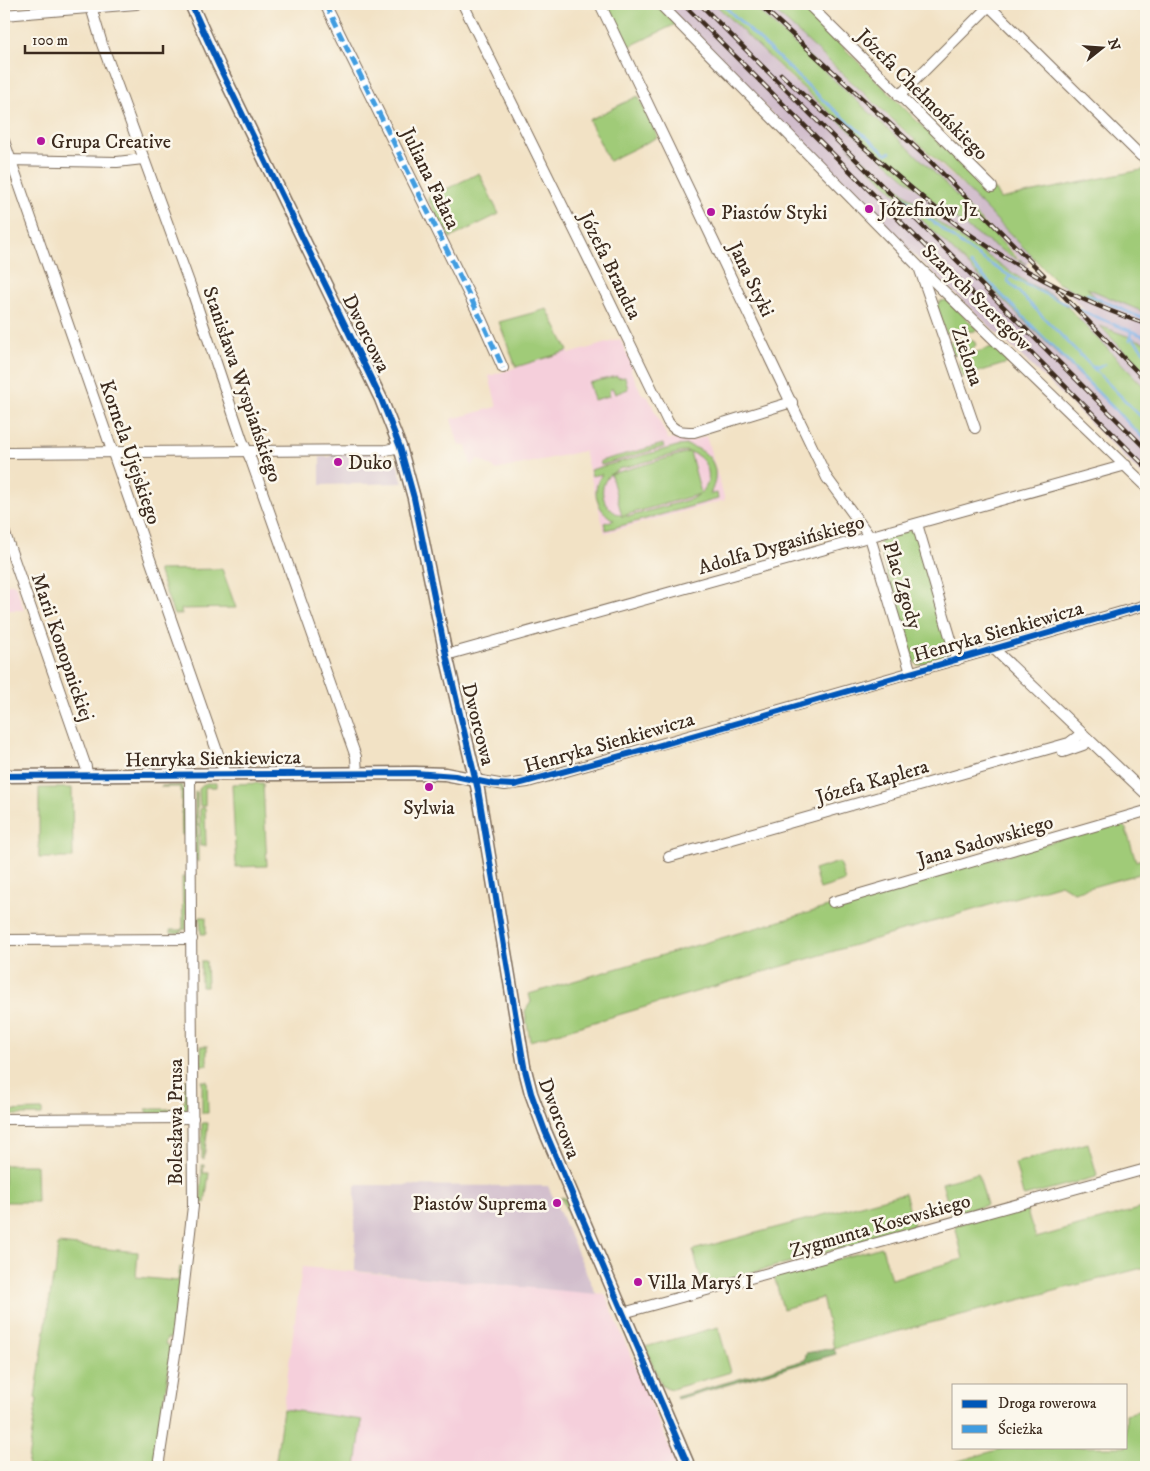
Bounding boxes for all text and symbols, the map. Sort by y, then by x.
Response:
scale bar [25,22,162,54]
north arrow [1078,22,1128,72]
street label: Józefa Chełmońskiego [849,23,993,166]
text: 100 m [32,31,68,50]
text: N [1103,36,1124,53]
street label: Juliana Fałata [393,122,465,234]
place label: Grupa Creative [51,130,171,155]
marker: Grupa Creative [35,135,47,147]
place label: Józefinów Jz [877,198,978,223]
place label: Piastów Styki [721,201,827,226]
marker: Józefinów Jz [863,203,875,215]
street label: Józefa Brandta [572,206,647,324]
marker: Piastów Styki [705,206,717,218]
street label: Jana Styki [721,236,780,321]
street label: Szarych Szeregów [916,239,1036,357]
street label: Stanisława Wyspiańskiego [196,283,287,486]
street label: Dworcowa [336,290,396,377]
street label: Zielona [945,324,988,390]
street label: Kornela Ujejskiego [93,377,166,528]
place label: Duko [348,451,392,476]
marker: Duko [332,456,344,468]
street label: Adolfa Dygasińskiego [695,510,867,581]
street label: Plac Zgody [876,538,927,633]
street label: Marii Konopnickiej [25,570,99,725]
street label: Henryka Sienkiewicza [910,596,1087,669]
street label: Dworcowa [455,680,500,769]
street label: Henryka Sienkiewicza [521,707,698,780]
street label: Henryka Sienkiewicza [125,745,302,774]
street label: Józefa Kaplera [811,754,932,811]
marker: Sylwia [423,781,435,793]
place label: Sylwia [403,796,455,821]
street label: Jana Sadowskiego [913,810,1056,873]
street label: Bolesława Prusa [164,1058,189,1186]
street label: Dworcowa [532,1075,586,1163]
street label: Zygmunta Kosewskiego [787,1189,974,1264]
place label: Piastów Suprema [413,1192,547,1217]
marker: Piastów Suprema [551,1197,563,1209]
place label: Villa Maryś I [647,1271,753,1296]
marker: Villa Maryś I [632,1276,644,1288]
legend [952,1384,1128,1448]
text: Droga rowerowa [998,1394,1097,1413]
text: Ścieżka [998,1419,1043,1439]

